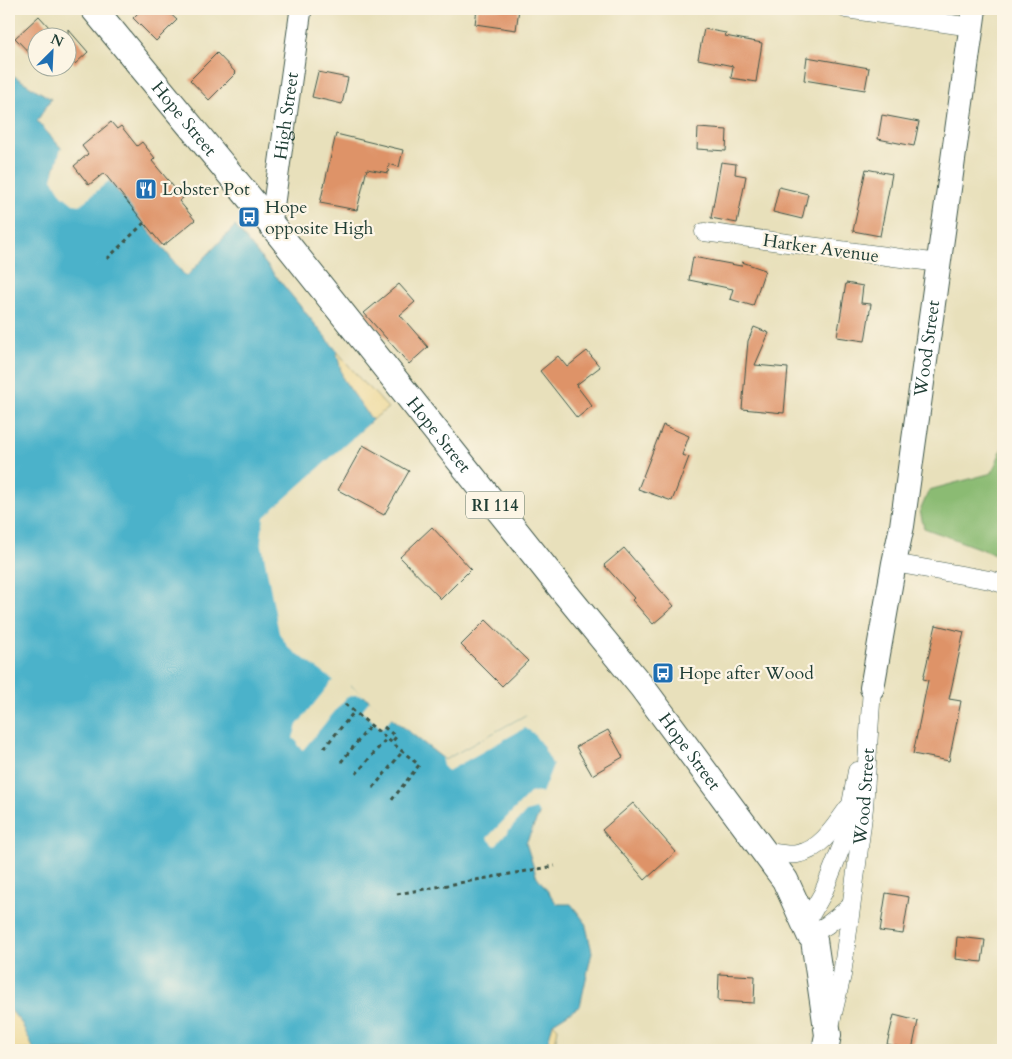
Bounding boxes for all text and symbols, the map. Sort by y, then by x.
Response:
north arrow [28,28,78,78]
text: N [48,29,67,52]
street label: High Street [268,70,305,162]
street label: Hope Street [145,76,223,162]
restaurant icon: Lobster Pot [134,177,158,201]
place label: Lobster Pot [162,177,250,202]
place label: Hope opposite High [265,195,374,241]
bus stop icon: Hope opposite High [237,205,261,229]
street label: Harker Avenue [761,228,881,269]
street label: Wood Street [908,298,946,399]
street label: Hope Street [400,392,477,479]
road number: RI 114 [466,492,524,518]
bus stop icon: Hope after Wood [651,661,675,685]
place label: Hope after Wood [679,661,814,686]
street label: Hope Street [652,708,727,796]
street label: Wood Street [847,747,881,848]

